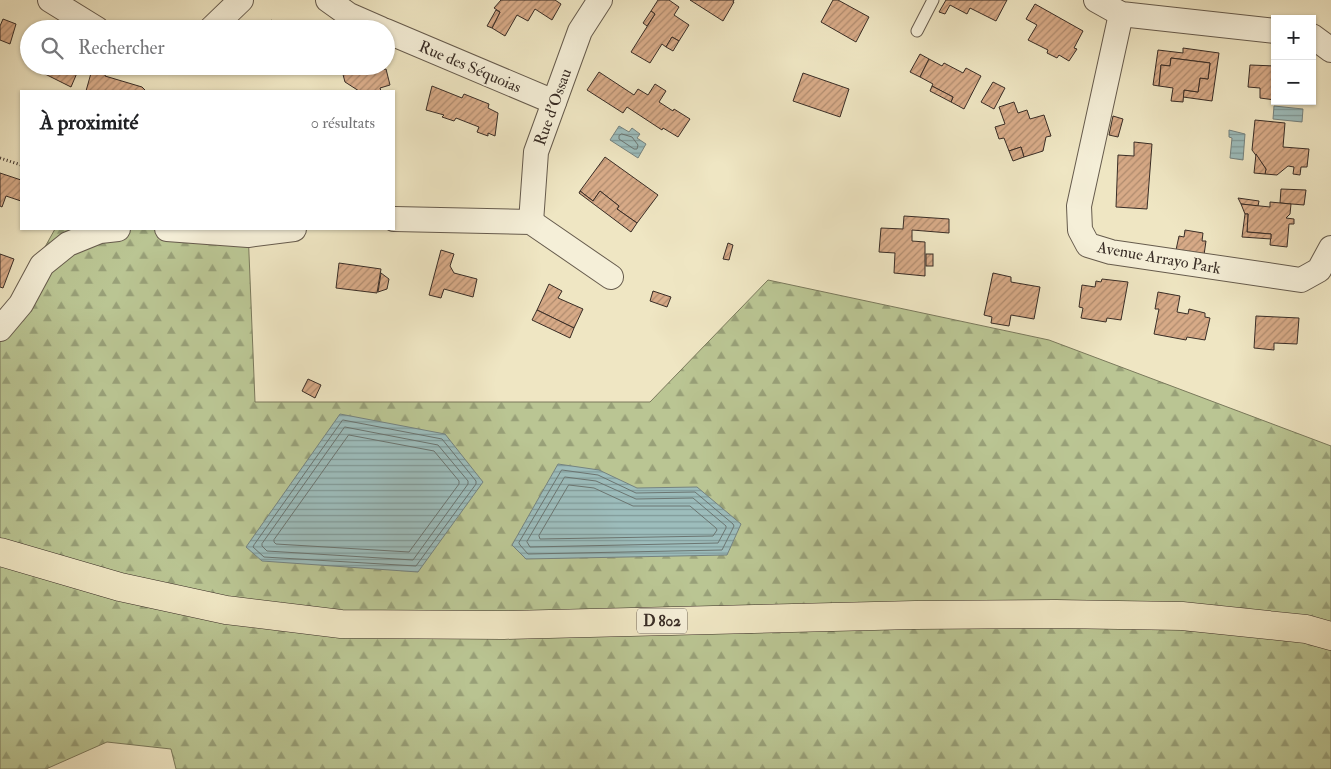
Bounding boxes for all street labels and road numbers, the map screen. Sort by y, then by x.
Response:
street label: Rue des Séquoias [416,36,524,98]
street label: Rue d'Ossau [530,66,576,148]
street label: Avenue Arrayo Park [1095,237,1223,279]
road number: D 802 [637,608,687,634]

